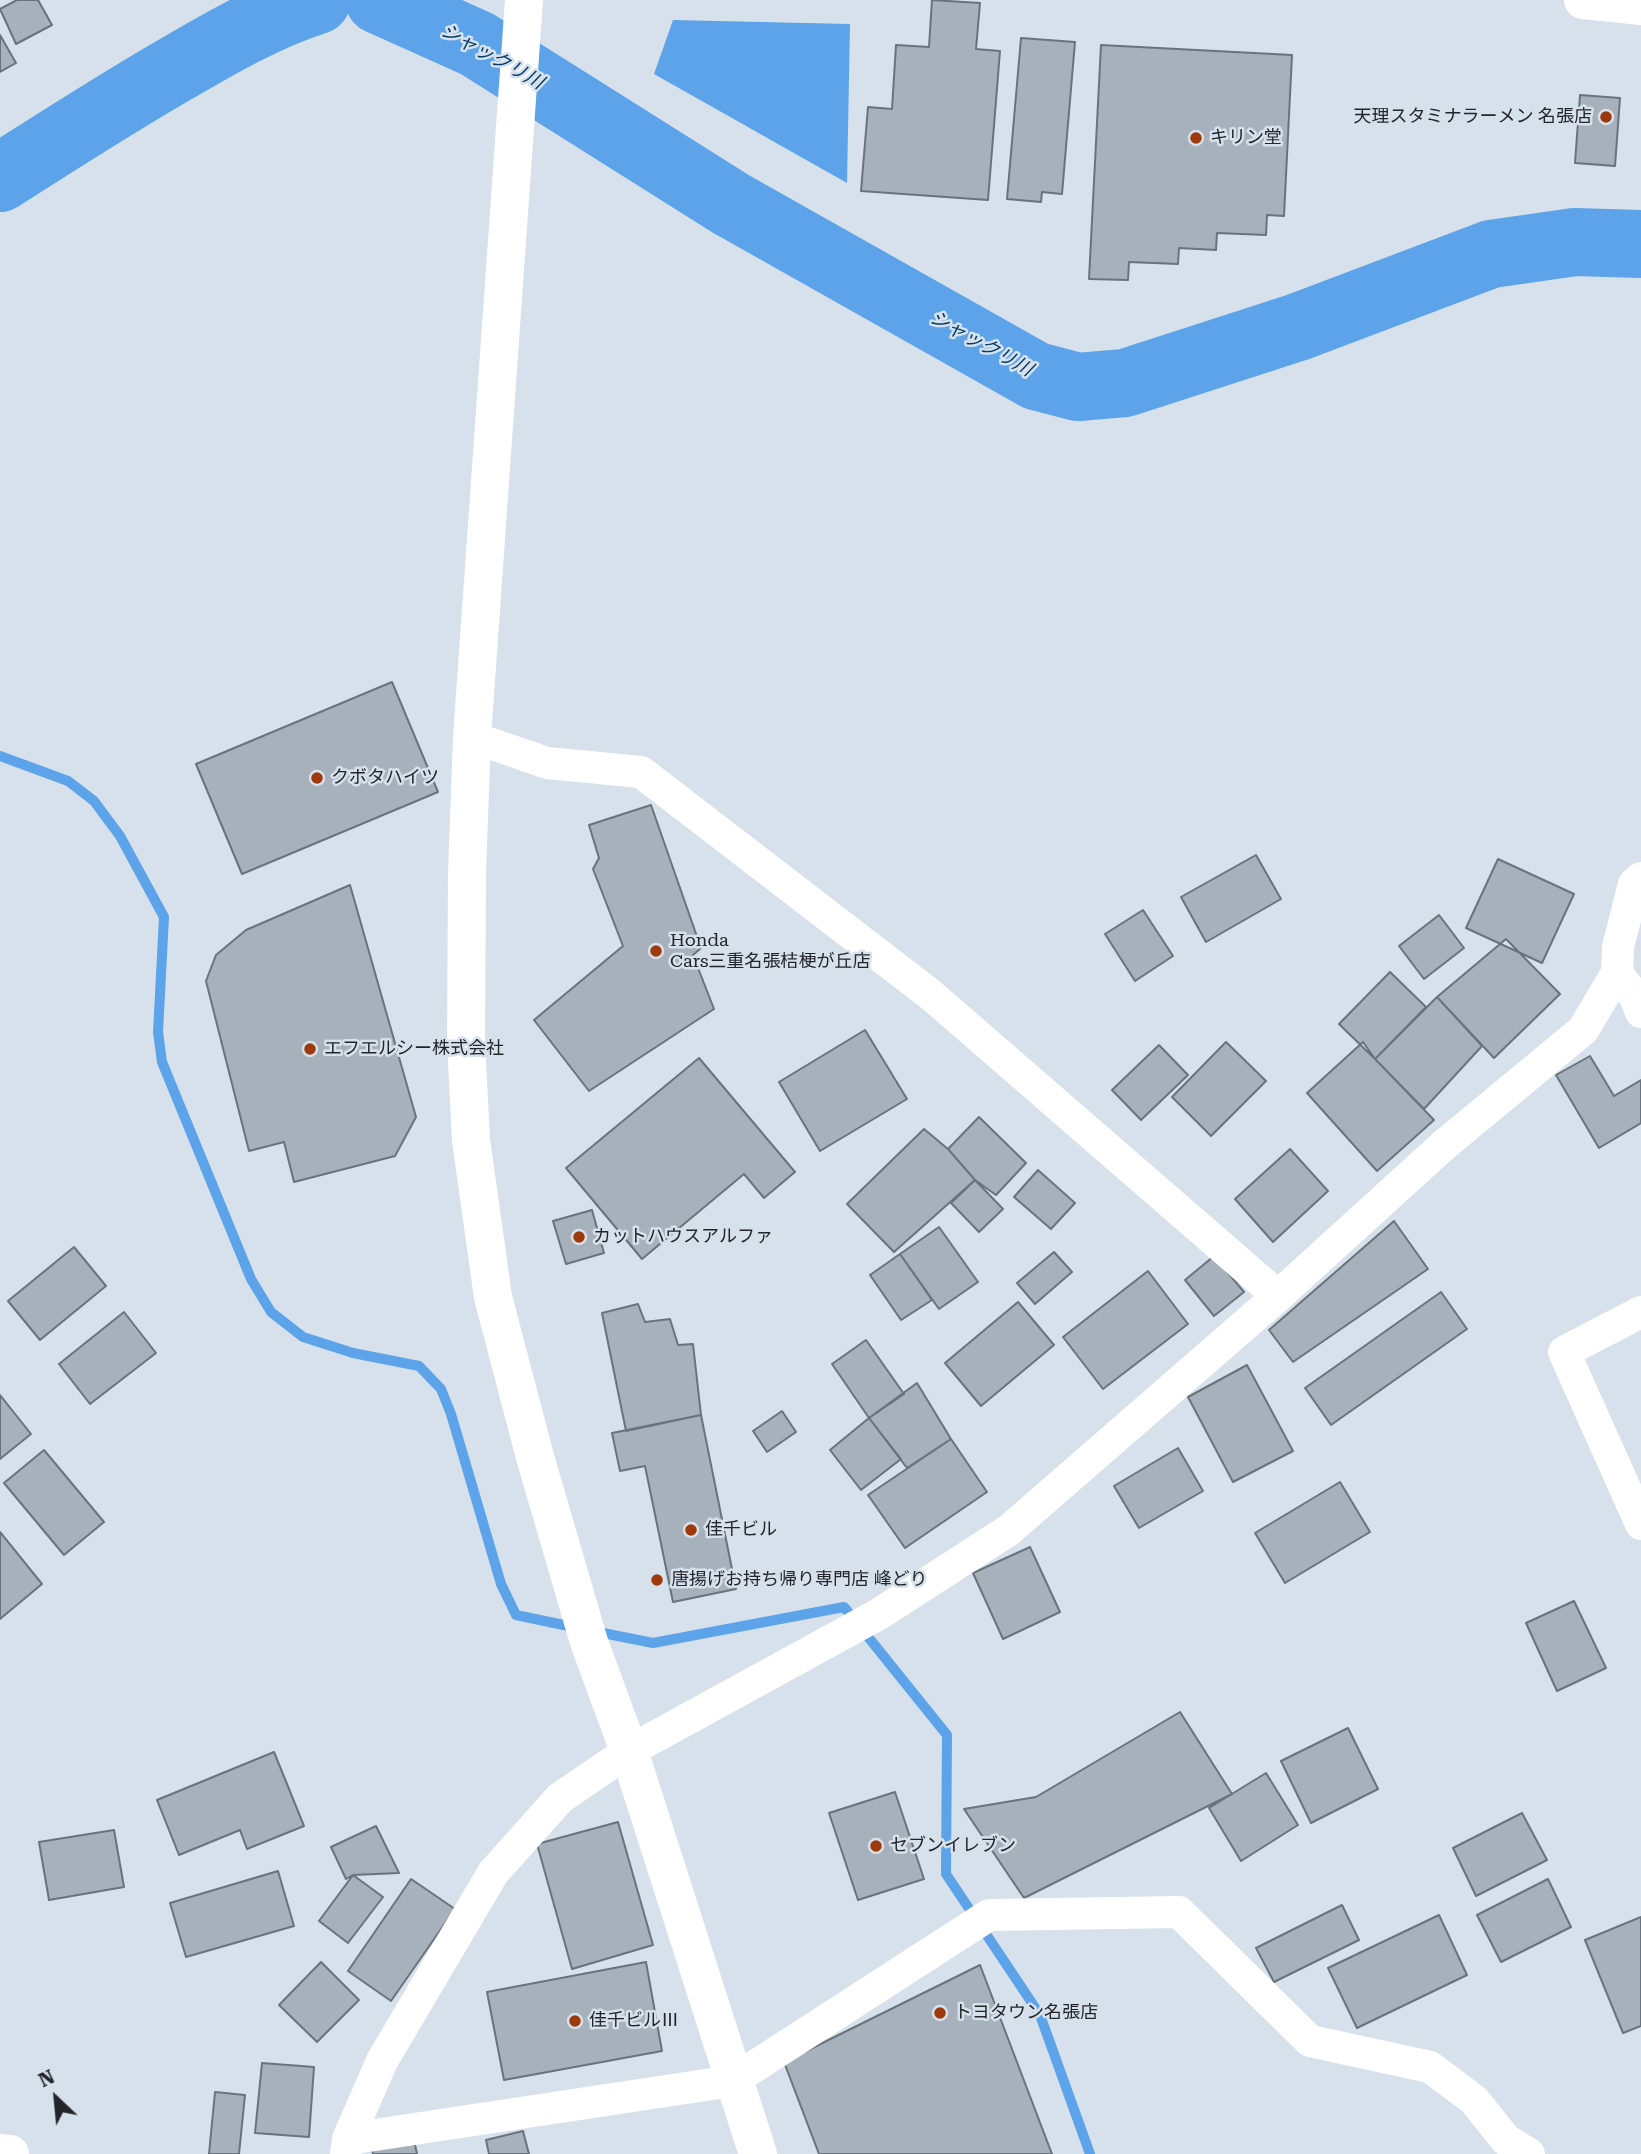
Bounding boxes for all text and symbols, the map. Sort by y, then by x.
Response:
water label: シャックリ川 [437,19,547,95]
place label: 天理スタミナラーメン 名張店 [1353,106,1592,128]
marker: 天理スタミナラーメン 名張店 [1598,109,1614,125]
place label: キリン堂 [1210,127,1282,149]
marker: キリン堂 [1188,130,1204,146]
water label: シャックリ川 [926,306,1036,382]
place label: クボタハイツ [331,767,439,789]
marker: クボタハイツ [309,770,325,786]
place label: Honda Cars三重名張桔梗が丘店 [670,930,871,972]
marker: Honda Cars三重名張桔梗が丘店 [648,943,664,959]
place label: エフエルシー株式会社 [324,1038,504,1060]
marker: エフエルシー株式会社 [302,1041,318,1057]
place label: カットハウスアルファ [593,1226,773,1248]
marker: カットハウスアルファ [571,1229,587,1245]
place label: 佳千ビル [705,1519,777,1541]
marker: 佳千ビル [683,1522,699,1538]
place label: 唐揚げお持ち帰り専門店 峰どり [671,1569,928,1591]
marker: 唐揚げお持ち帰り専門店 峰どり [649,1572,665,1588]
place label: セブンイレブン [890,1835,1016,1857]
marker: セブンイレブン [868,1838,884,1854]
place label: トヨタウン名張店 [954,2002,1098,2024]
marker: トヨタウン名張店 [932,2005,948,2021]
place label: 佳千ビルⅢ [589,2010,679,2032]
marker: 佳千ビルⅢ [567,2013,583,2029]
north arrow [21,2063,91,2133]
text: N [35,2065,58,2092]

